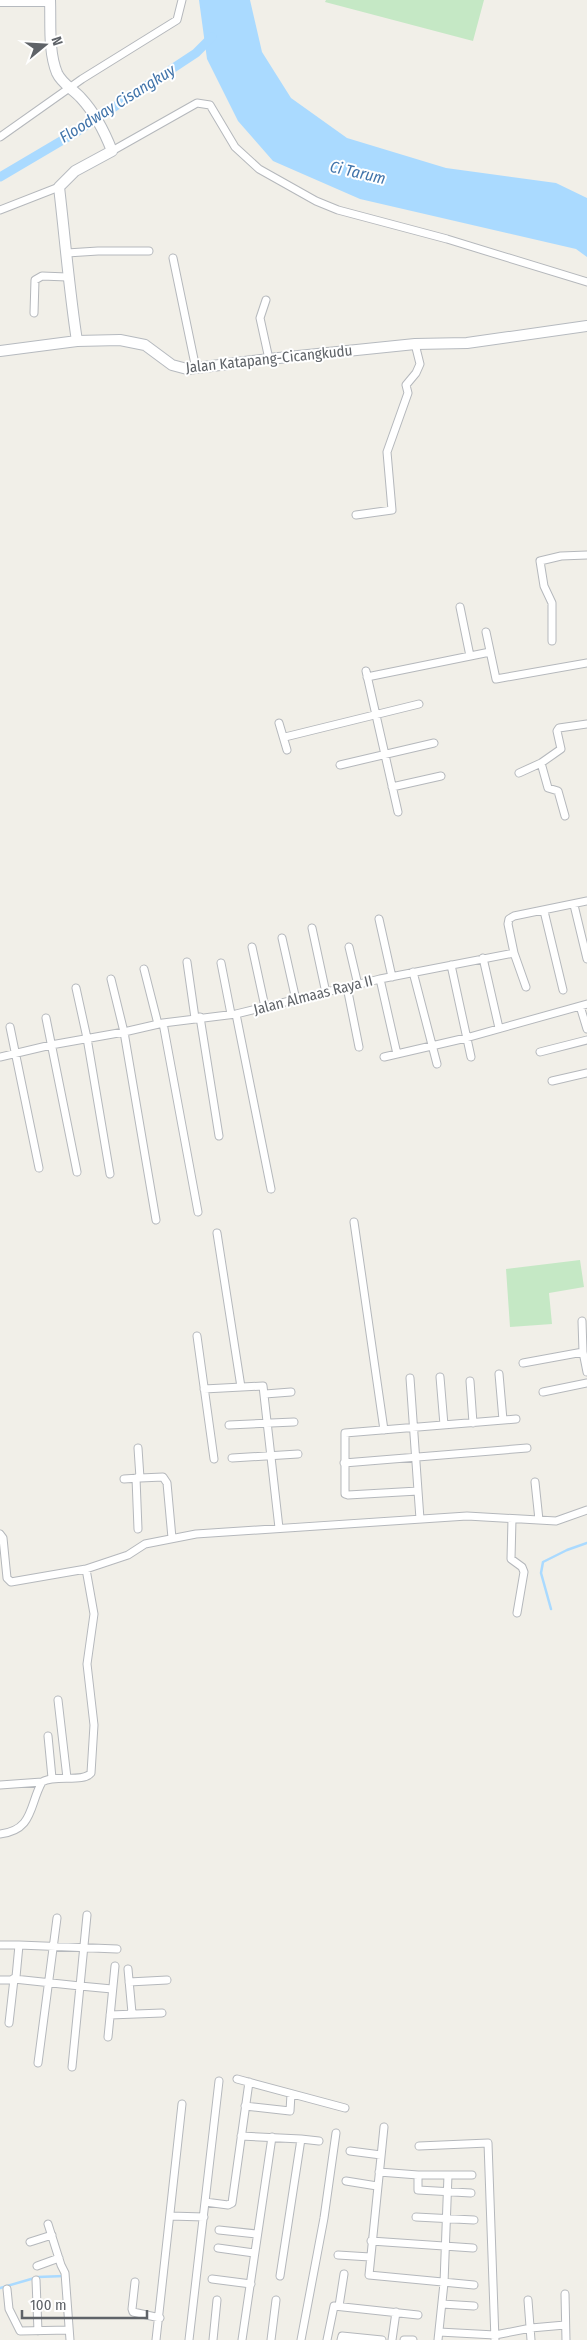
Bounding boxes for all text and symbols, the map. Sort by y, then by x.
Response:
north arrow [20,20,70,70]
text: N [48,35,66,48]
water label: Floodway Cisangkuy [56,60,179,147]
water label: Ci Tarum [328,157,388,188]
street label: Jalan Katapang-Cicangkudu [185,341,353,377]
street label: Jalan Almaas Raya II [252,971,374,1019]
scale bar [22,2288,148,2320]
text: 100 m [30,2296,67,2314]

